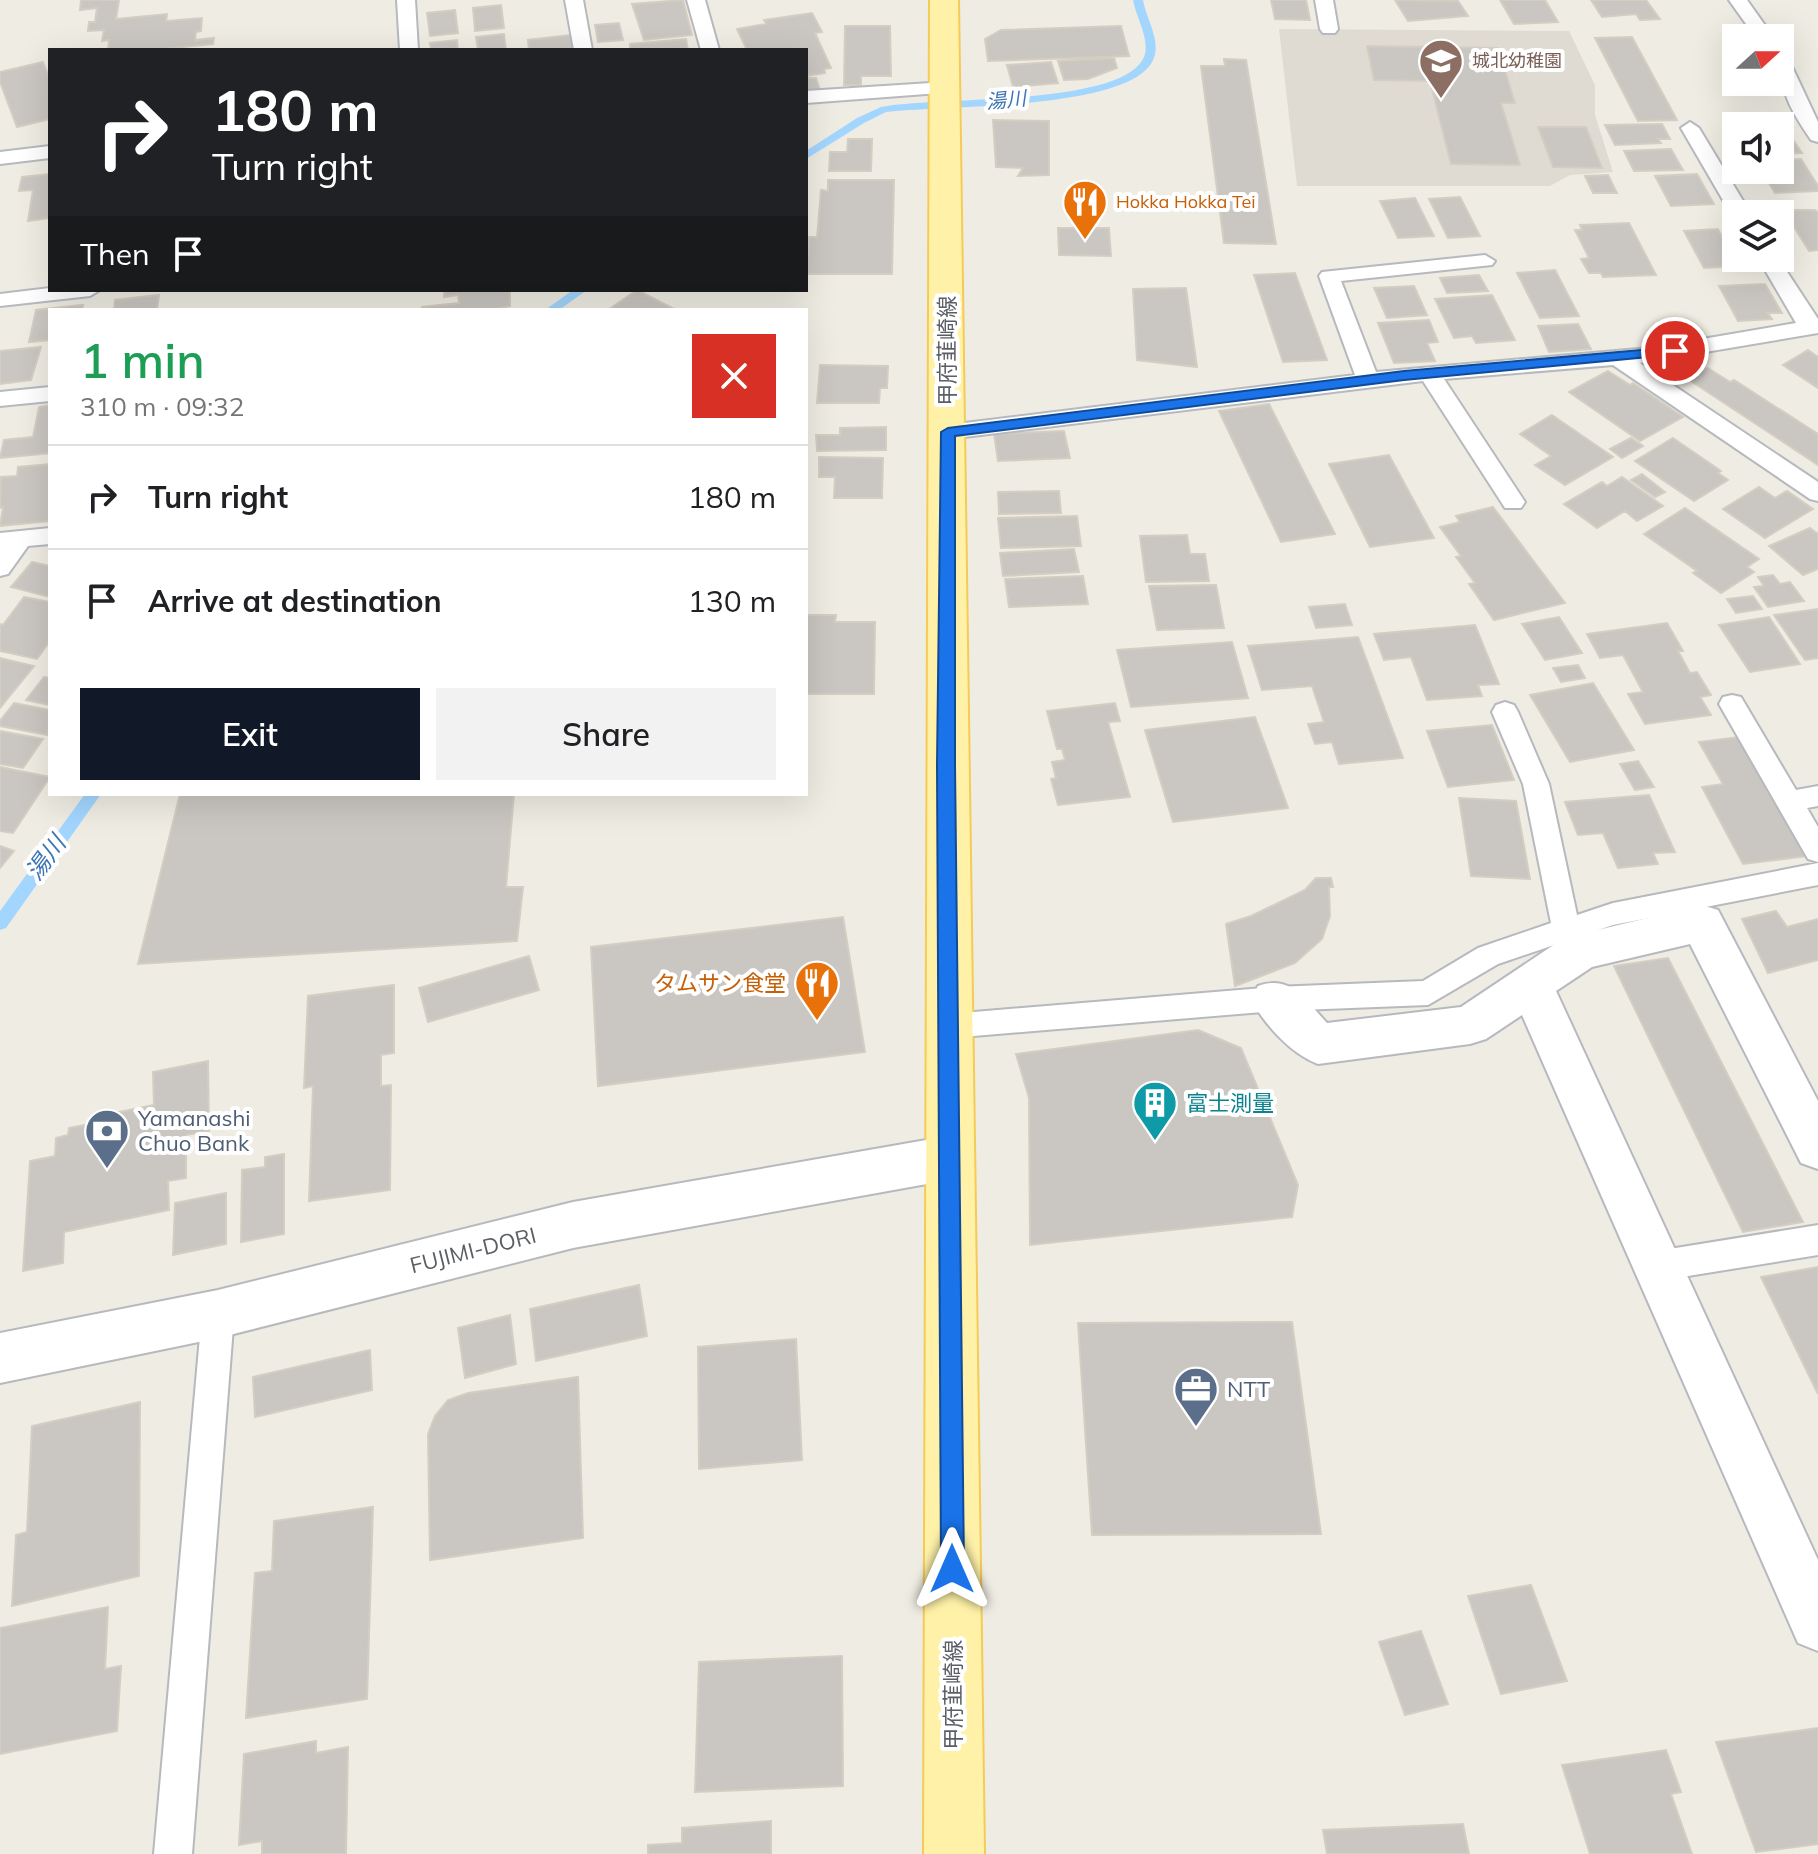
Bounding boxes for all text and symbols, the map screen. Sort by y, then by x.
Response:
north arrow [1722,24,1794,96]
map controls [1722,24,1794,272]
school or university icon: 城北幼稚園 [1417,37,1465,100]
place label: 城北幼稚園 [1472,49,1562,72]
text: 180 m [212,75,379,145]
icon: right [80,80,184,184]
water label: 湯川 [985,85,1029,114]
button: sound [1722,112,1794,184]
text: Turn right [212,144,373,189]
restaurant icon: Hokka Hokka Tei [1061,178,1109,241]
place label: Hokka Hokka Tei [1116,190,1256,213]
button: layers [1722,200,1794,272]
icon: arrive [166,232,210,276]
text: Then [80,235,150,273]
street label: 甲府韮崎線 [933,296,961,406]
pin [1641,317,1709,385]
icon: arrive [1653,329,1697,373]
text: 1 min [80,330,205,390]
button: close [692,334,776,418]
text: 310 m · 09:32 [80,390,244,423]
icon: right [80,475,124,519]
text: Turn right [148,478,288,516]
text: 180 m [688,478,776,516]
icon: arrive [80,579,124,623]
text: Arrive at destination [148,582,442,620]
text: 130 m [688,582,776,620]
button: Exit [80,688,420,780]
button: Share [436,688,776,780]
water label: 湯川 [19,827,73,886]
restaurant icon: タムサン食堂 [793,959,841,1022]
place label: タムサン食堂 [654,969,786,997]
building icon: 富士測量 [1131,1079,1179,1142]
place label: 富士測量 [1186,1089,1274,1117]
place label: Yamanashi Chuo Bank [137,1104,251,1157]
bank icon: Yamanashi Chuo Bank [83,1107,131,1170]
street label: FUJIMI-DORI [407,1221,539,1279]
office icon: NTT [1172,1365,1220,1428]
place label: NTT [1227,1375,1270,1403]
position arrow [910,1527,994,1611]
street label: 甲府韮崎線 [939,1640,967,1750]

